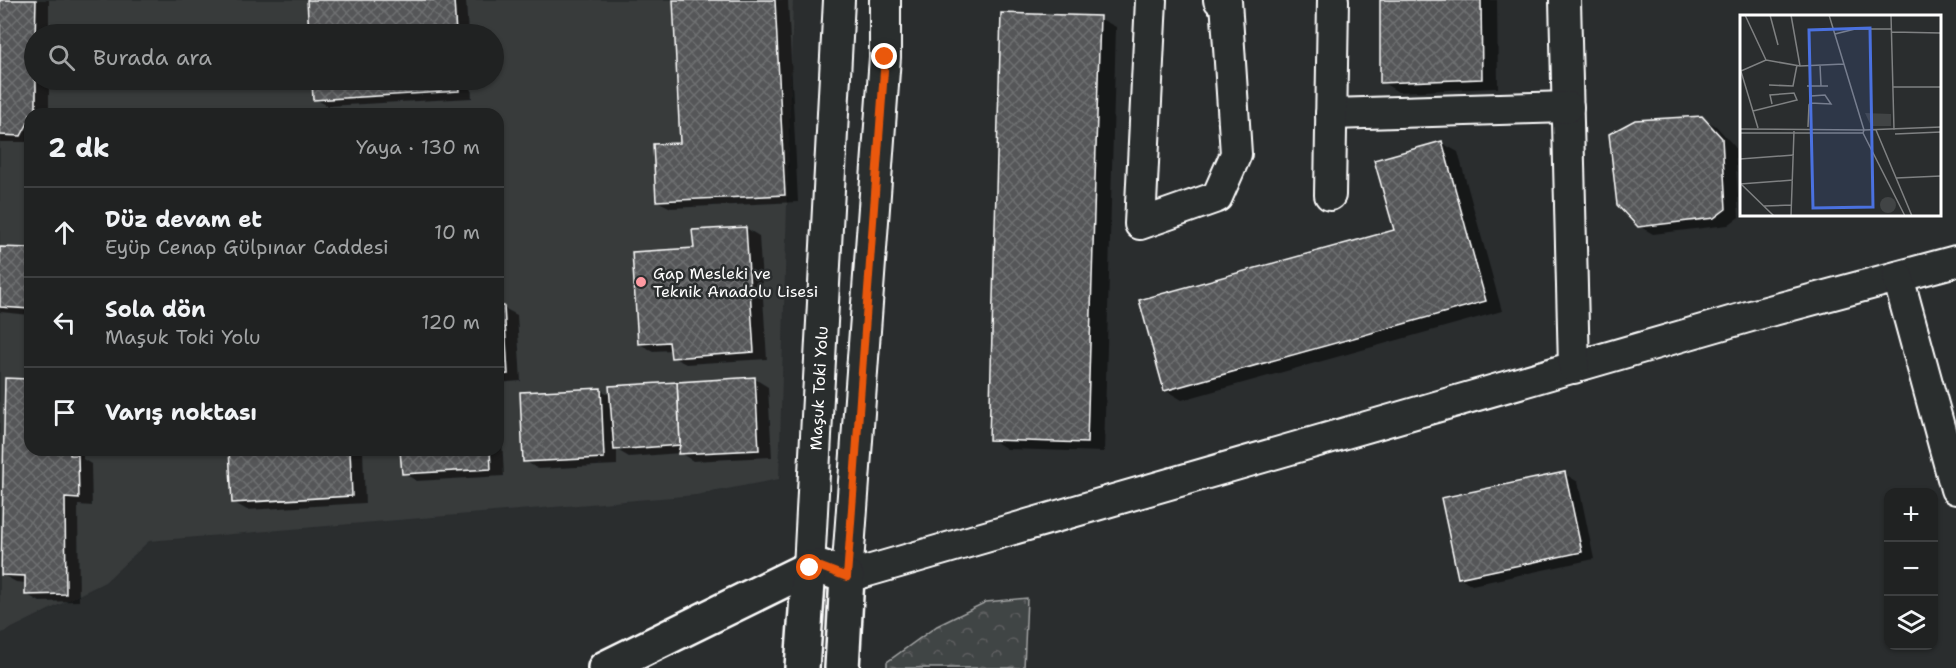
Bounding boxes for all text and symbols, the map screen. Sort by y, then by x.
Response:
inset map [1740,15,1941,216]
search box [24,24,504,90]
icon: search [45,41,78,74]
text: Burada ara [93,43,212,72]
route end [871,43,897,69]
text: 2 dk [48,130,110,165]
text: Yaya · 130 m [356,134,480,160]
text: Düz devam et [105,205,262,234]
icon: ahead [48,216,81,249]
text: 10 m [434,219,480,245]
text: Eyüp Cenap Gülpınar Caddesi [105,234,389,260]
place label: Gap Mesleki ve Teknik Anadolu Lisesi [653,263,818,302]
marker: Gap Mesleki ve Teknik Anadolu Lisesi [634,275,648,289]
text: Sola dön [105,295,206,324]
icon: left [48,306,81,339]
text: 120 m [421,309,480,335]
text: Maşuk Toki Yolu [105,324,261,350]
street label: Maşuk Toki Yolu [805,326,833,451]
icon: arrive [48,396,81,429]
text: Varış noktası [105,398,257,427]
map controls [1884,488,1938,650]
button: + [1884,488,1938,542]
button: − [1884,542,1938,596]
route start [796,554,822,580]
button: layers [1884,596,1938,650]

